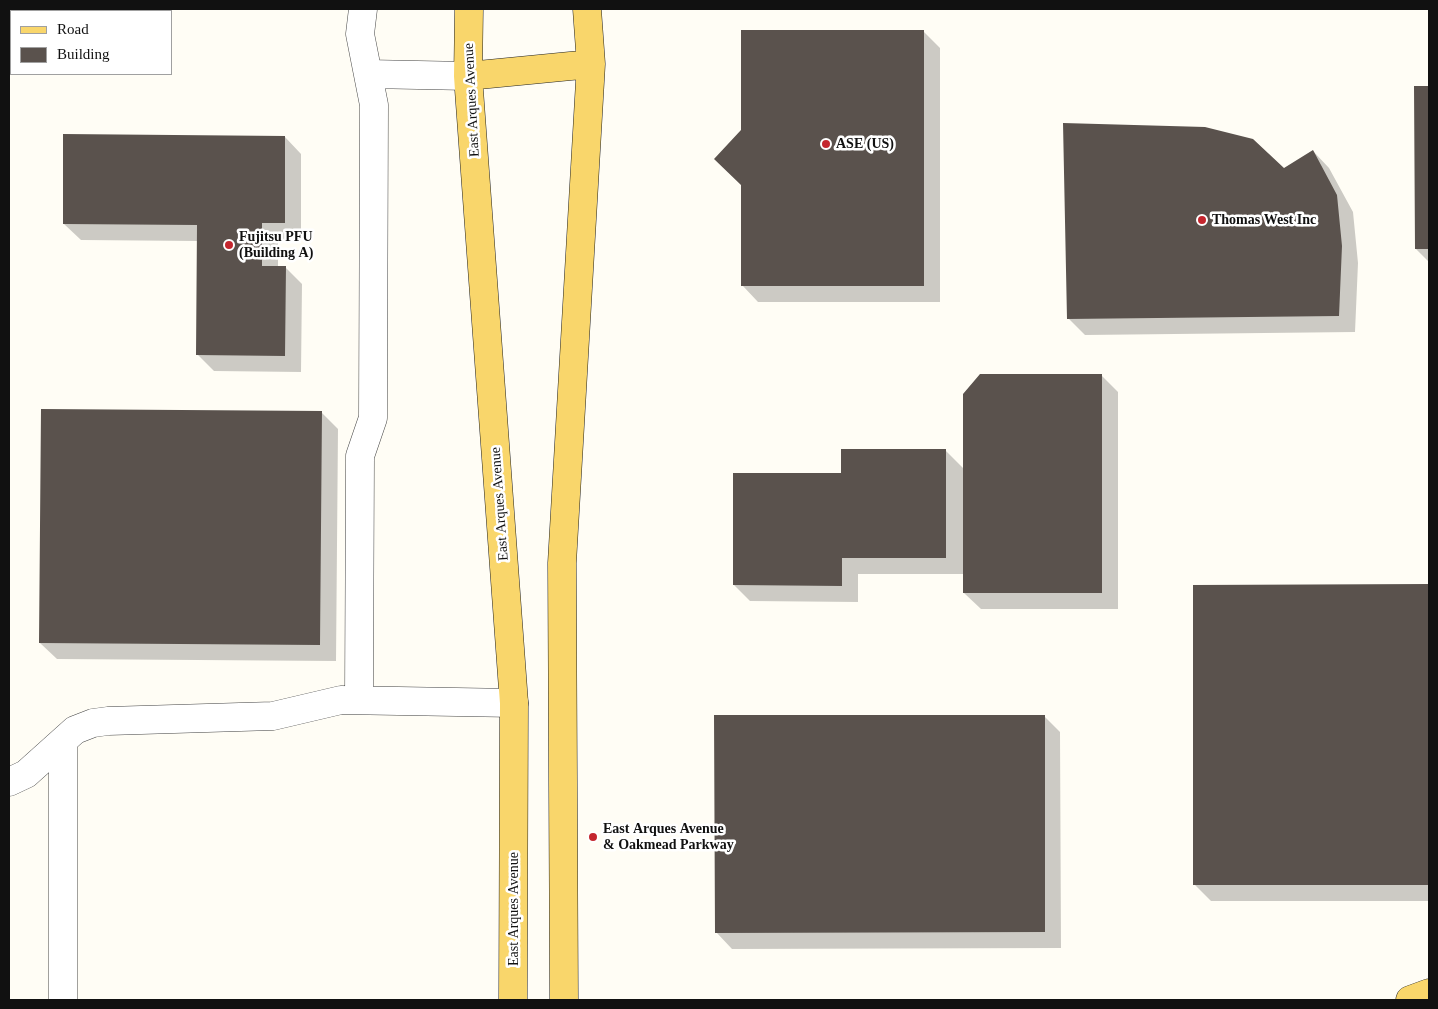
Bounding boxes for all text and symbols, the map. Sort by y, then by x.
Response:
legend [10,10,172,75]
text: Road [57,21,89,37]
street label: East Arques Avenue [461,43,483,157]
text: Building [57,46,110,62]
place label: ASE (US) [836,136,894,152]
marker: ASE (US) [820,138,832,150]
place label: Thomas West Inc [1212,212,1316,228]
marker: Thomas West Inc [1196,214,1208,226]
place label: Fujitsu PFU (Building A) [239,229,313,262]
marker: Fujitsu PFU (Building A) [223,239,235,251]
street label: East Arques Avenue [488,447,512,561]
place label: East Arques Avenue & Oakmead Parkway [603,821,734,854]
marker: East Arques Avenue & Oakmead Parkway [587,831,599,843]
street label: East Arques Avenue [506,852,522,966]

